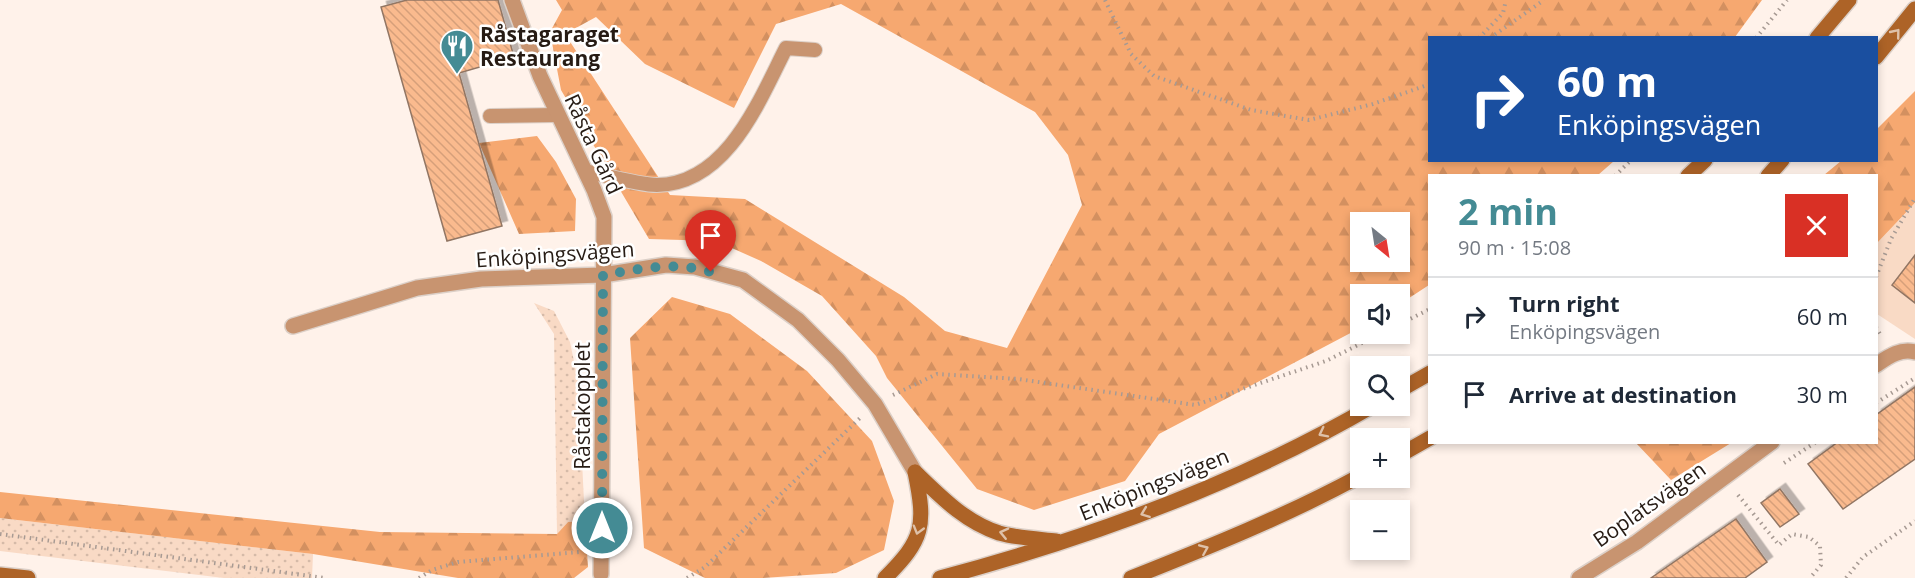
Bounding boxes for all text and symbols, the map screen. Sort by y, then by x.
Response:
place label: Råstagaraget Restaurang [480,20,619,72]
restaurant icon: Råstagaraget Restaurang [439,28,475,75]
one-way arrow [1889,29,1900,40]
text: 60 m [1557,52,1657,109]
icon: right [1458,60,1536,138]
street label: Råsta Gård [559,89,629,199]
text: Enköpingsvägen [1557,106,1761,143]
text: 2 min [1458,187,1558,236]
button: close [1785,194,1848,257]
pin [685,210,736,272]
north arrow [1350,212,1410,272]
map controls [1350,212,1410,560]
icon: arrive [694,219,727,252]
street label: Enköpingsvägen [475,234,635,274]
text: 90 m · 15:08 [1458,234,1571,261]
button: sound [1350,284,1410,344]
text: Turn right [1509,288,1620,318]
icon: right [1458,300,1491,333]
text: 60 m [1797,301,1848,331]
text: Enköpingsvägen [1509,318,1660,345]
street label: Råstakopplet [568,342,596,470]
button: search [1350,356,1410,416]
icon: arrive [1458,378,1491,411]
text: Arrive at destination [1509,379,1737,409]
text: 30 m [1797,379,1848,409]
one-way arrow [1319,426,1329,437]
button: + [1350,428,1410,488]
street label: Enköpingsvägen [1075,441,1233,527]
street label: Boplatsvägen [1587,455,1711,553]
position arrow [570,496,634,560]
button: − [1350,500,1410,560]
one-way arrow [1140,506,1151,518]
one-way arrow [913,524,925,535]
one-way arrow [999,527,1009,540]
one-way arrow [1198,544,1209,556]

